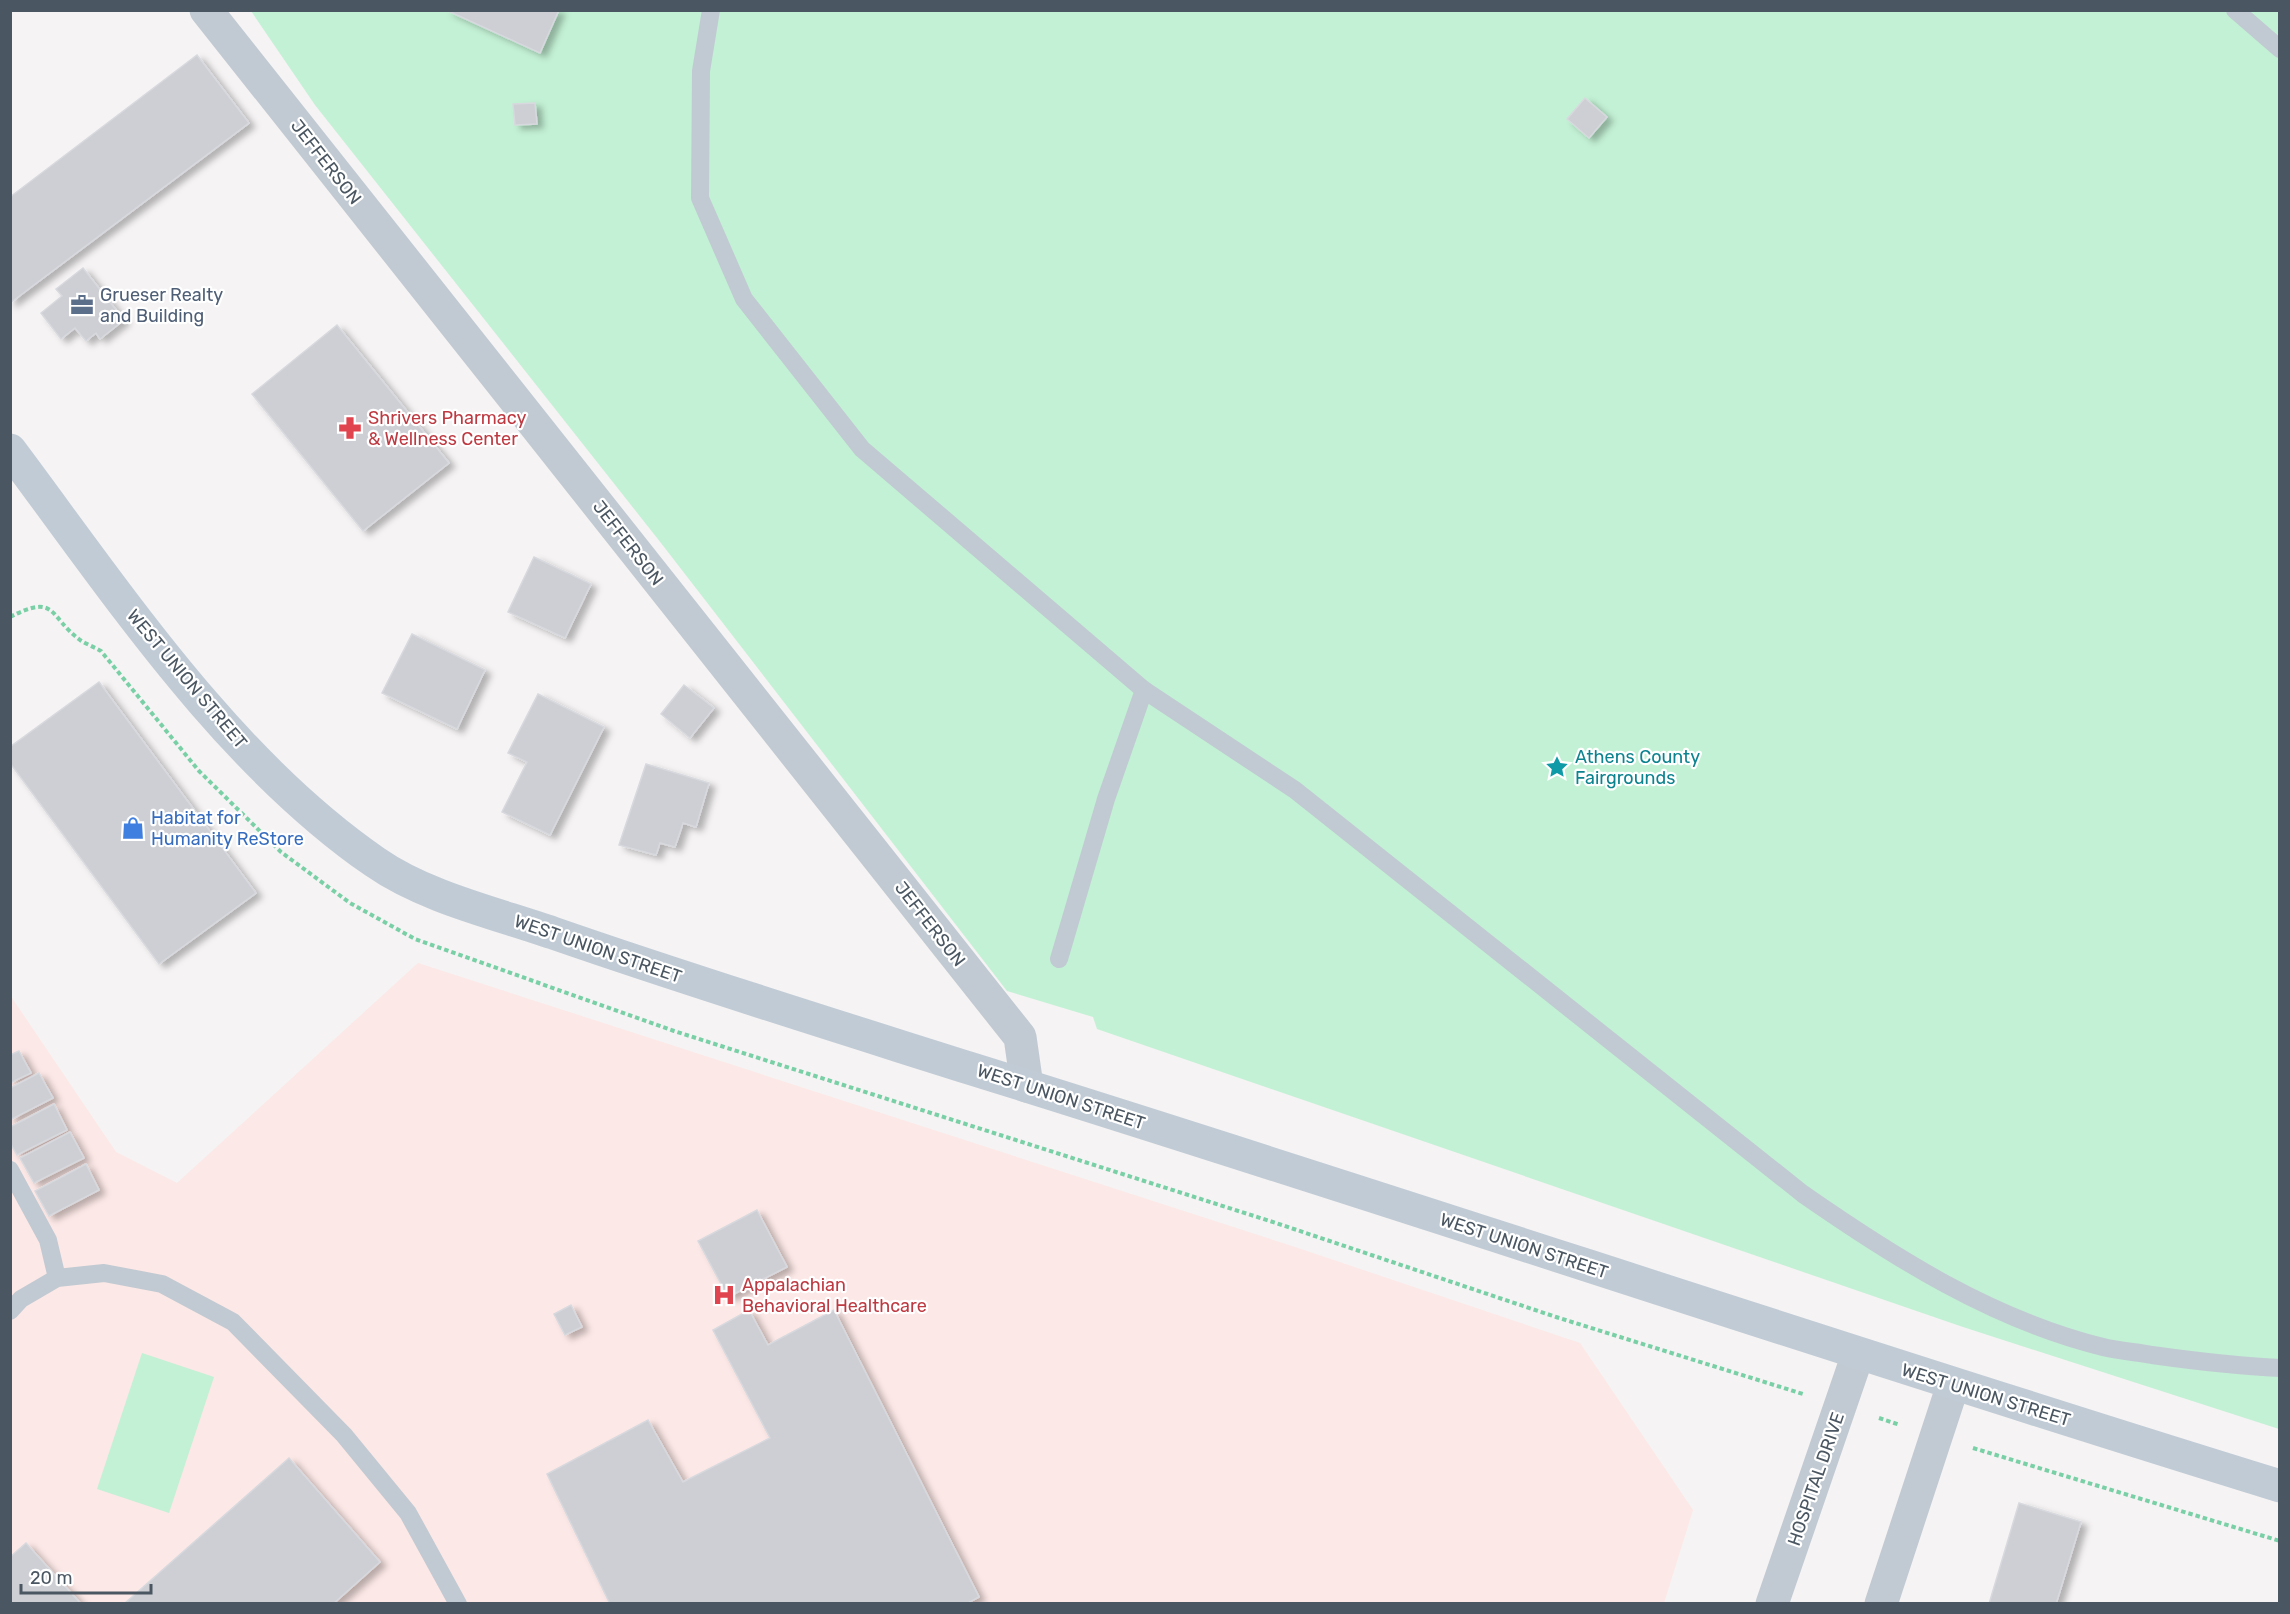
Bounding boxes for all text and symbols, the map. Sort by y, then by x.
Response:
street label: JEFFERSON [286,115,366,209]
place label: Grueser Realty and Building [100,284,223,327]
office icon: Grueser Realty and Building [69,292,95,318]
place label: Shrivers Pharmacy & Wellness Center [368,407,526,450]
pharmacy icon: Shrivers Pharmacy & Wellness Center [337,415,363,441]
street label: JEFFERSON [588,496,668,590]
street label: WEST UNION STREET [122,605,252,753]
place label: Athens County Fairgrounds [1575,746,1700,789]
place icon: Athens County Fairgrounds [1544,754,1570,780]
place label: Habitat for Humanity ReStore [151,807,304,850]
shop icon: Habitat for Humanity ReStore [120,815,146,841]
street label: JEFFERSON [890,877,970,971]
street label: WEST UNION STREET [511,910,685,988]
street label: WEST UNION STREET [974,1059,1148,1135]
street label: WEST UNION STREET [1437,1208,1611,1284]
place label: Appalachian Behavioral Healthcare [742,1274,927,1317]
hospital icon: Appalachian Behavioral Healthcare [711,1282,737,1308]
street label: WEST UNION STREET [1899,1359,2073,1431]
street label: HOSPITAL DRIVE [1783,1409,1849,1549]
scale bar [21,1557,152,1595]
text: 20 m [30,1567,72,1589]

